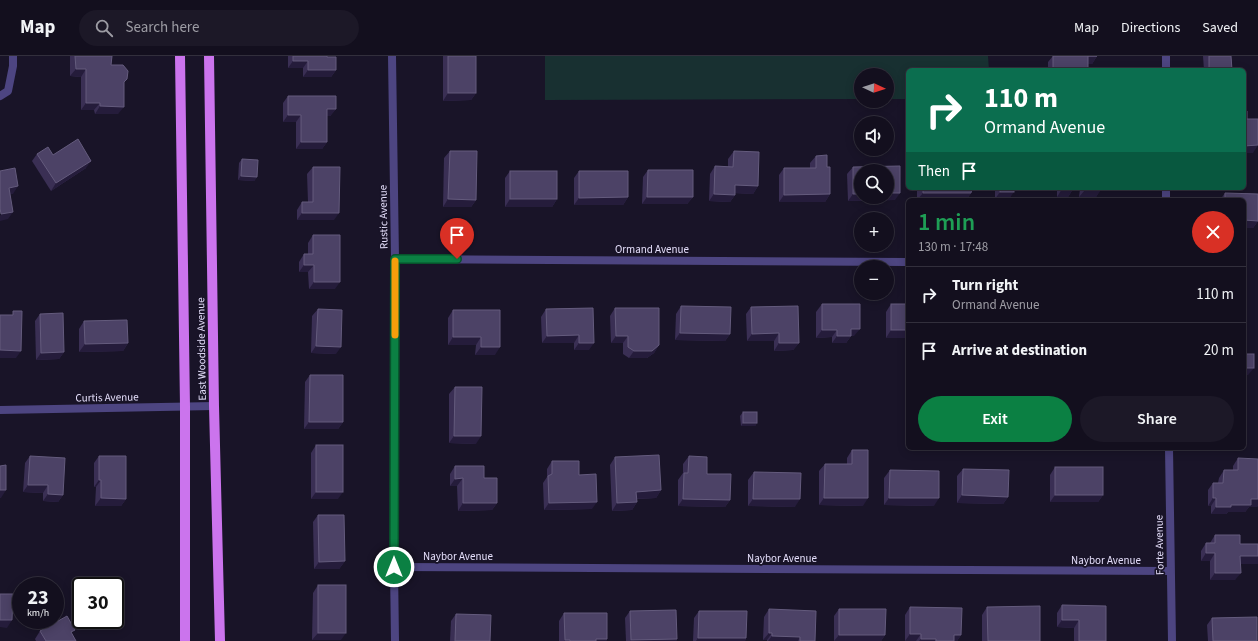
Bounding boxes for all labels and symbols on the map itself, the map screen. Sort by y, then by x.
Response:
north arrow [854,68,894,108]
street label: Rustic Avenue [375,184,392,249]
pin [440,218,474,259]
street label: Ormand Avenue [615,242,690,257]
street label: East Woodside Avenue [193,297,210,401]
street label: Curtis Avenue [75,389,139,406]
street label: Forte Avenue [1151,514,1168,575]
position arrow [373,546,415,588]
street label: Naybor Avenue [423,549,493,564]
street label: Naybor Avenue [747,551,817,566]
street label: Naybor Avenue [1071,553,1141,568]
speed limit sign: 30 [72,577,124,629]

